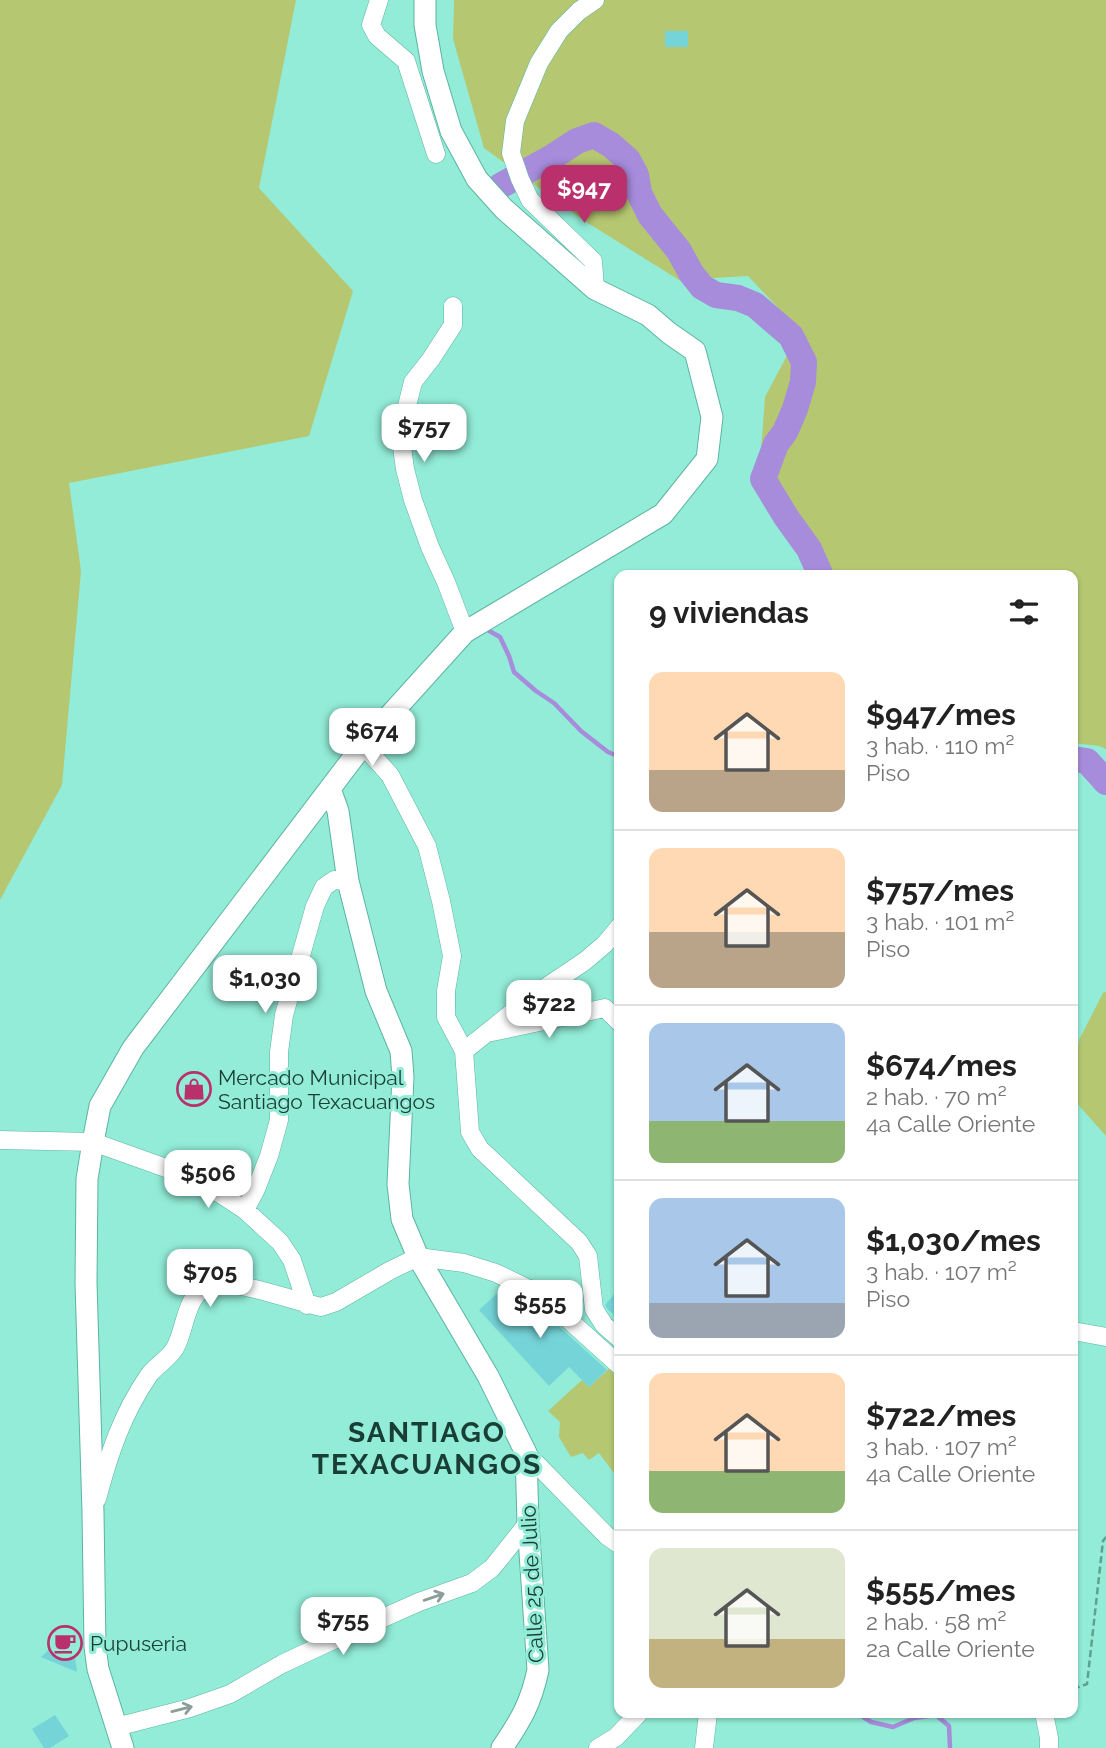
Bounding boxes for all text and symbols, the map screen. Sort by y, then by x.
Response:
pin: $947 [543,166,625,225]
text: $947 [557,174,611,201]
pin: $757 [383,405,465,464]
text: $757 [398,413,450,440]
icon: filters [1005,593,1043,631]
text: 9 viviendas [649,595,809,630]
text: $947/mes [866,697,1016,732]
icon: home [705,700,789,784]
pin: $674 [331,708,413,768]
text: $674 [345,717,399,744]
text: 3 hab. · 110 m² [866,732,1014,759]
text: Piso [866,759,910,786]
text: $757/mes [866,873,1014,908]
icon: home [705,876,789,960]
text: 3 hab. · 101 m² [866,908,1014,935]
text: Piso [866,935,910,962]
pin: $1,030 [208,956,322,1015]
text: $1,030 [229,964,301,991]
pin: $722 [508,981,590,1040]
text: $722 [522,989,576,1016]
text: $674/mes [866,1048,1017,1083]
icon: home [705,1051,789,1135]
place label: Mercado Municipal Santiago Texacuangos [218,1065,435,1114]
shop icon: Mercado Municipal Santiago Texacuangos [175,1070,213,1108]
text: 2 hab. · 70 m² [866,1083,1007,1110]
text: 4a Calle Oriente [866,1110,1035,1137]
pin: $506 [167,1150,249,1210]
text: $506 [180,1159,236,1186]
text: $1,030/mes [866,1223,1041,1258]
icon: home [705,1226,789,1310]
pin: $705 [169,1250,251,1309]
text: $705 [183,1258,237,1285]
text: 3 hab. · 107 m² [866,1258,1017,1285]
pin: $555 [499,1280,581,1340]
text: Piso [866,1285,910,1312]
text: $555 [514,1289,566,1316]
text: $722/mes [866,1398,1016,1433]
icon: home [705,1401,789,1485]
district label: SANTIAGO TEXACUANGOS [312,1416,542,1481]
text: 3 hab. · 107 m² [866,1433,1017,1460]
text: 4a Calle Oriente [866,1460,1035,1487]
street label: Calle 25 de Julio [515,1504,549,1664]
text: $555/mes [866,1573,1016,1608]
icon: home [705,1576,789,1660]
one-way arrow [422,1590,444,1602]
pin: $755 [302,1598,384,1657]
text: $755 [317,1606,369,1633]
text: 2 hab. · 58 m² [866,1608,1007,1635]
cafe icon: Pupuseria [46,1624,84,1662]
place label: Pupuseria [90,1631,187,1656]
text: 2a Calle Oriente [866,1635,1035,1662]
one-way arrow [170,1702,193,1715]

